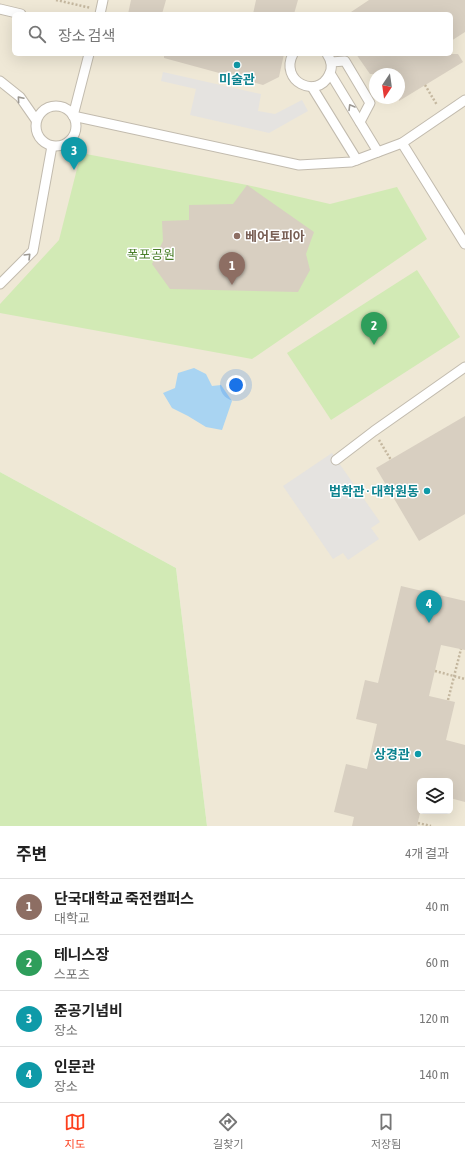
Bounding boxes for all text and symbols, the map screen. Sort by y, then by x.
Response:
search box [12,12,453,56]
icon: search [26,23,48,45]
text: 장소 검색 [58,27,115,44]
marker: 미술관 [232,60,242,70]
north arrow [369,68,405,104]
place label: 미술관 [219,72,255,87]
one-way arrow [18,96,25,103]
one-way arrow [348,104,355,111]
pin: 3 [61,137,87,170]
place label: 베어토피아 [245,229,305,244]
marker: 베어토피아 [232,231,242,241]
park label: 폭포공원 [127,247,175,262]
pin: 1 [219,252,245,285]
one-way arrow [23,253,31,261]
pin: 2 [361,312,387,345]
your location [226,375,246,395]
place label: 법학관 · 대학원동 [329,484,419,499]
marker: 법학관 · 대학원동 [422,486,432,496]
pin: 4 [416,590,442,623]
place label: 상경관 [374,747,410,762]
marker: 상경관 [413,749,423,759]
map controls [417,778,453,814]
button: layers [417,778,453,814]
text: 주변 [16,844,47,864]
text: 4개 결과 [405,846,449,861]
text: 단국대학교 죽전캠퍼스 [54,890,194,907]
text: 1 [26,899,32,914]
text: 40 m [426,899,449,914]
text: 대학교 [54,911,90,926]
text: 테니스장 [54,946,109,963]
text: 2 [26,955,32,970]
text: 60 m [426,955,449,970]
text: 스포츠 [54,967,90,982]
text: 준공기념비 [54,1002,123,1019]
text: 3 [26,1011,32,1026]
text: 120 m [420,1011,449,1026]
text: 장소 [54,1023,78,1038]
text: 인문관 [54,1058,95,1075]
text: 4 [26,1067,32,1082]
text: 140 m [420,1067,449,1082]
text: 장소 [54,1079,78,1094]
tab: 지도 [64,1111,86,1151]
tab: 길찾기 [213,1111,243,1151]
tab: 저장됨 [371,1111,401,1151]

